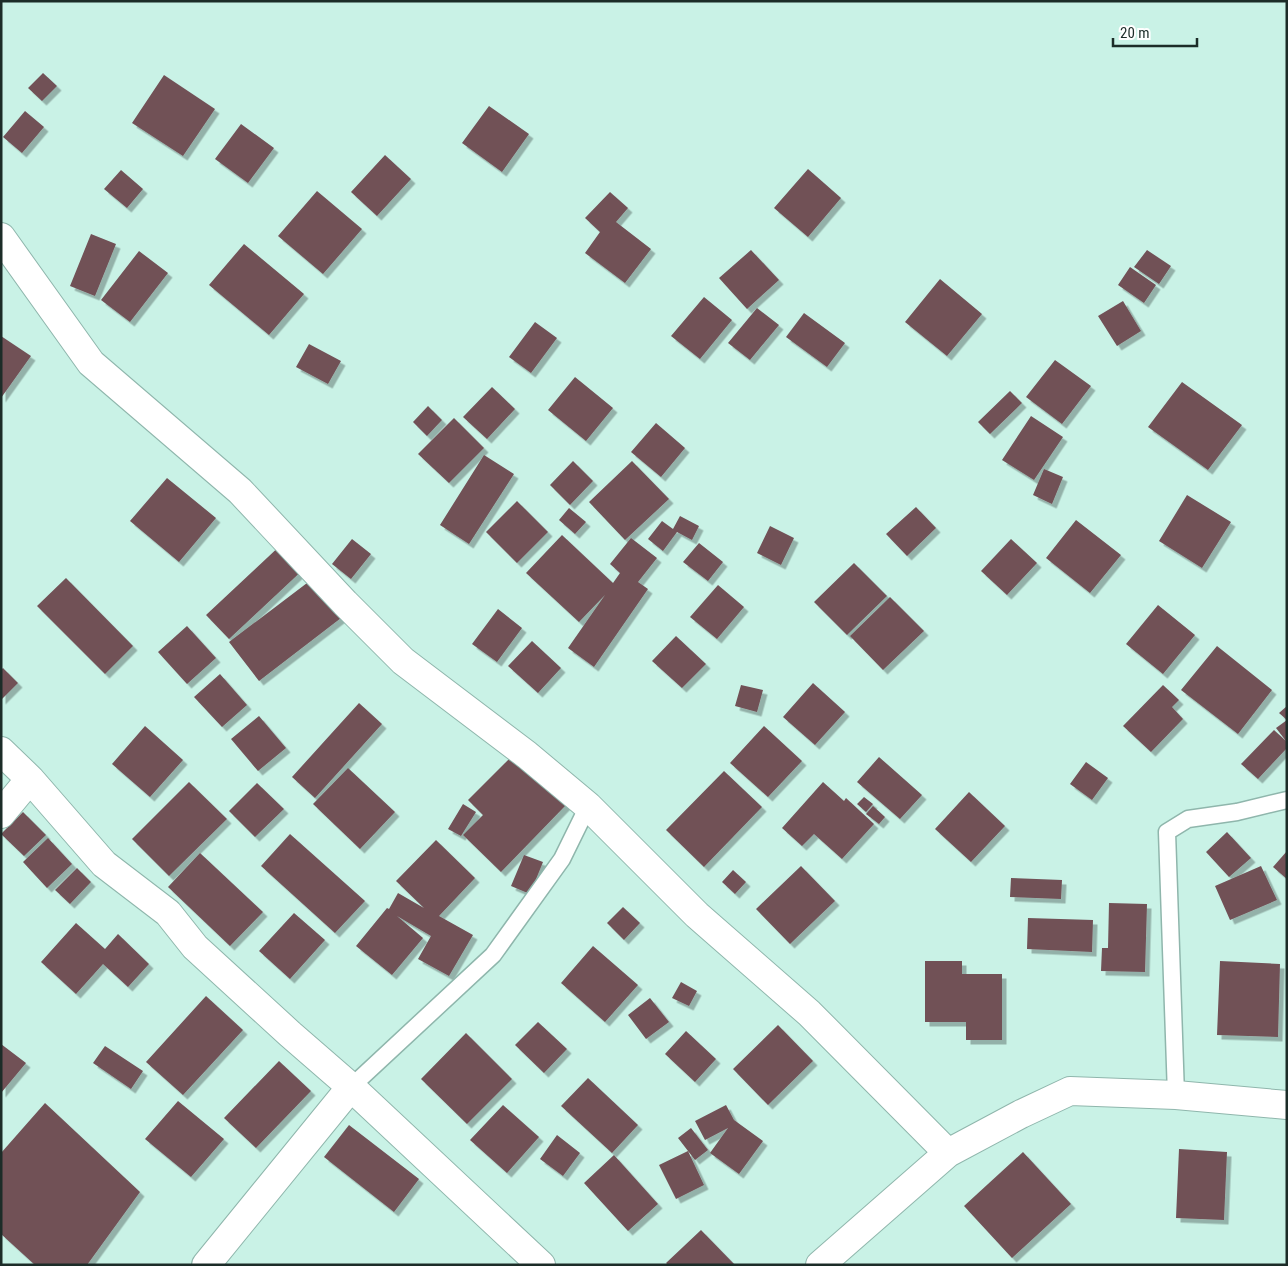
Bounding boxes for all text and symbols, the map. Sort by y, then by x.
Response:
scale bar [1113,15,1197,47]
text: 20 m [1120,24,1150,42]

